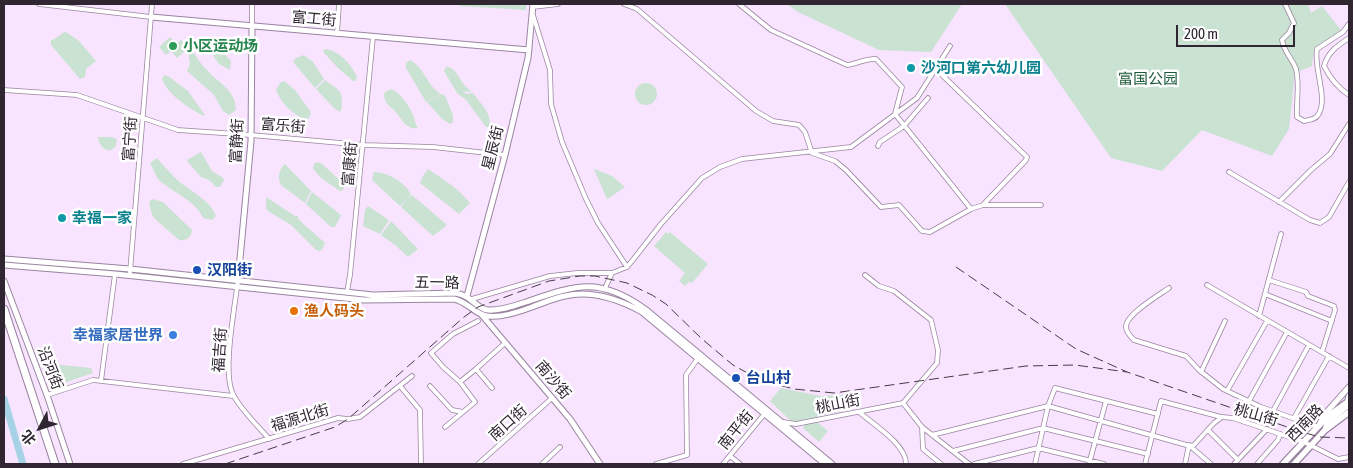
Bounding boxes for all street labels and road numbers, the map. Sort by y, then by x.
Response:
street label: 富工街 [291,8,337,30]
street label: 富乐街 [260,115,306,137]
street label: 富宁街 [119,116,141,162]
street label: 富静街 [227,118,247,164]
street label: 星辰街 [479,124,507,172]
street label: 富康街 [339,141,361,187]
street label: 五一路 [414,274,460,292]
street label: 福吉街 [209,327,231,373]
street label: 沿河街 [34,344,66,392]
street label: 南沙街 [531,357,575,403]
street label: 桃山街 [814,391,862,417]
street label: 桃山街 [1232,400,1280,430]
street label: 福源北街 [269,401,331,435]
street label: 南口街 [485,401,531,445]
street label: 西南路 [1283,401,1327,445]
street label: 南平街 [715,407,757,453]

